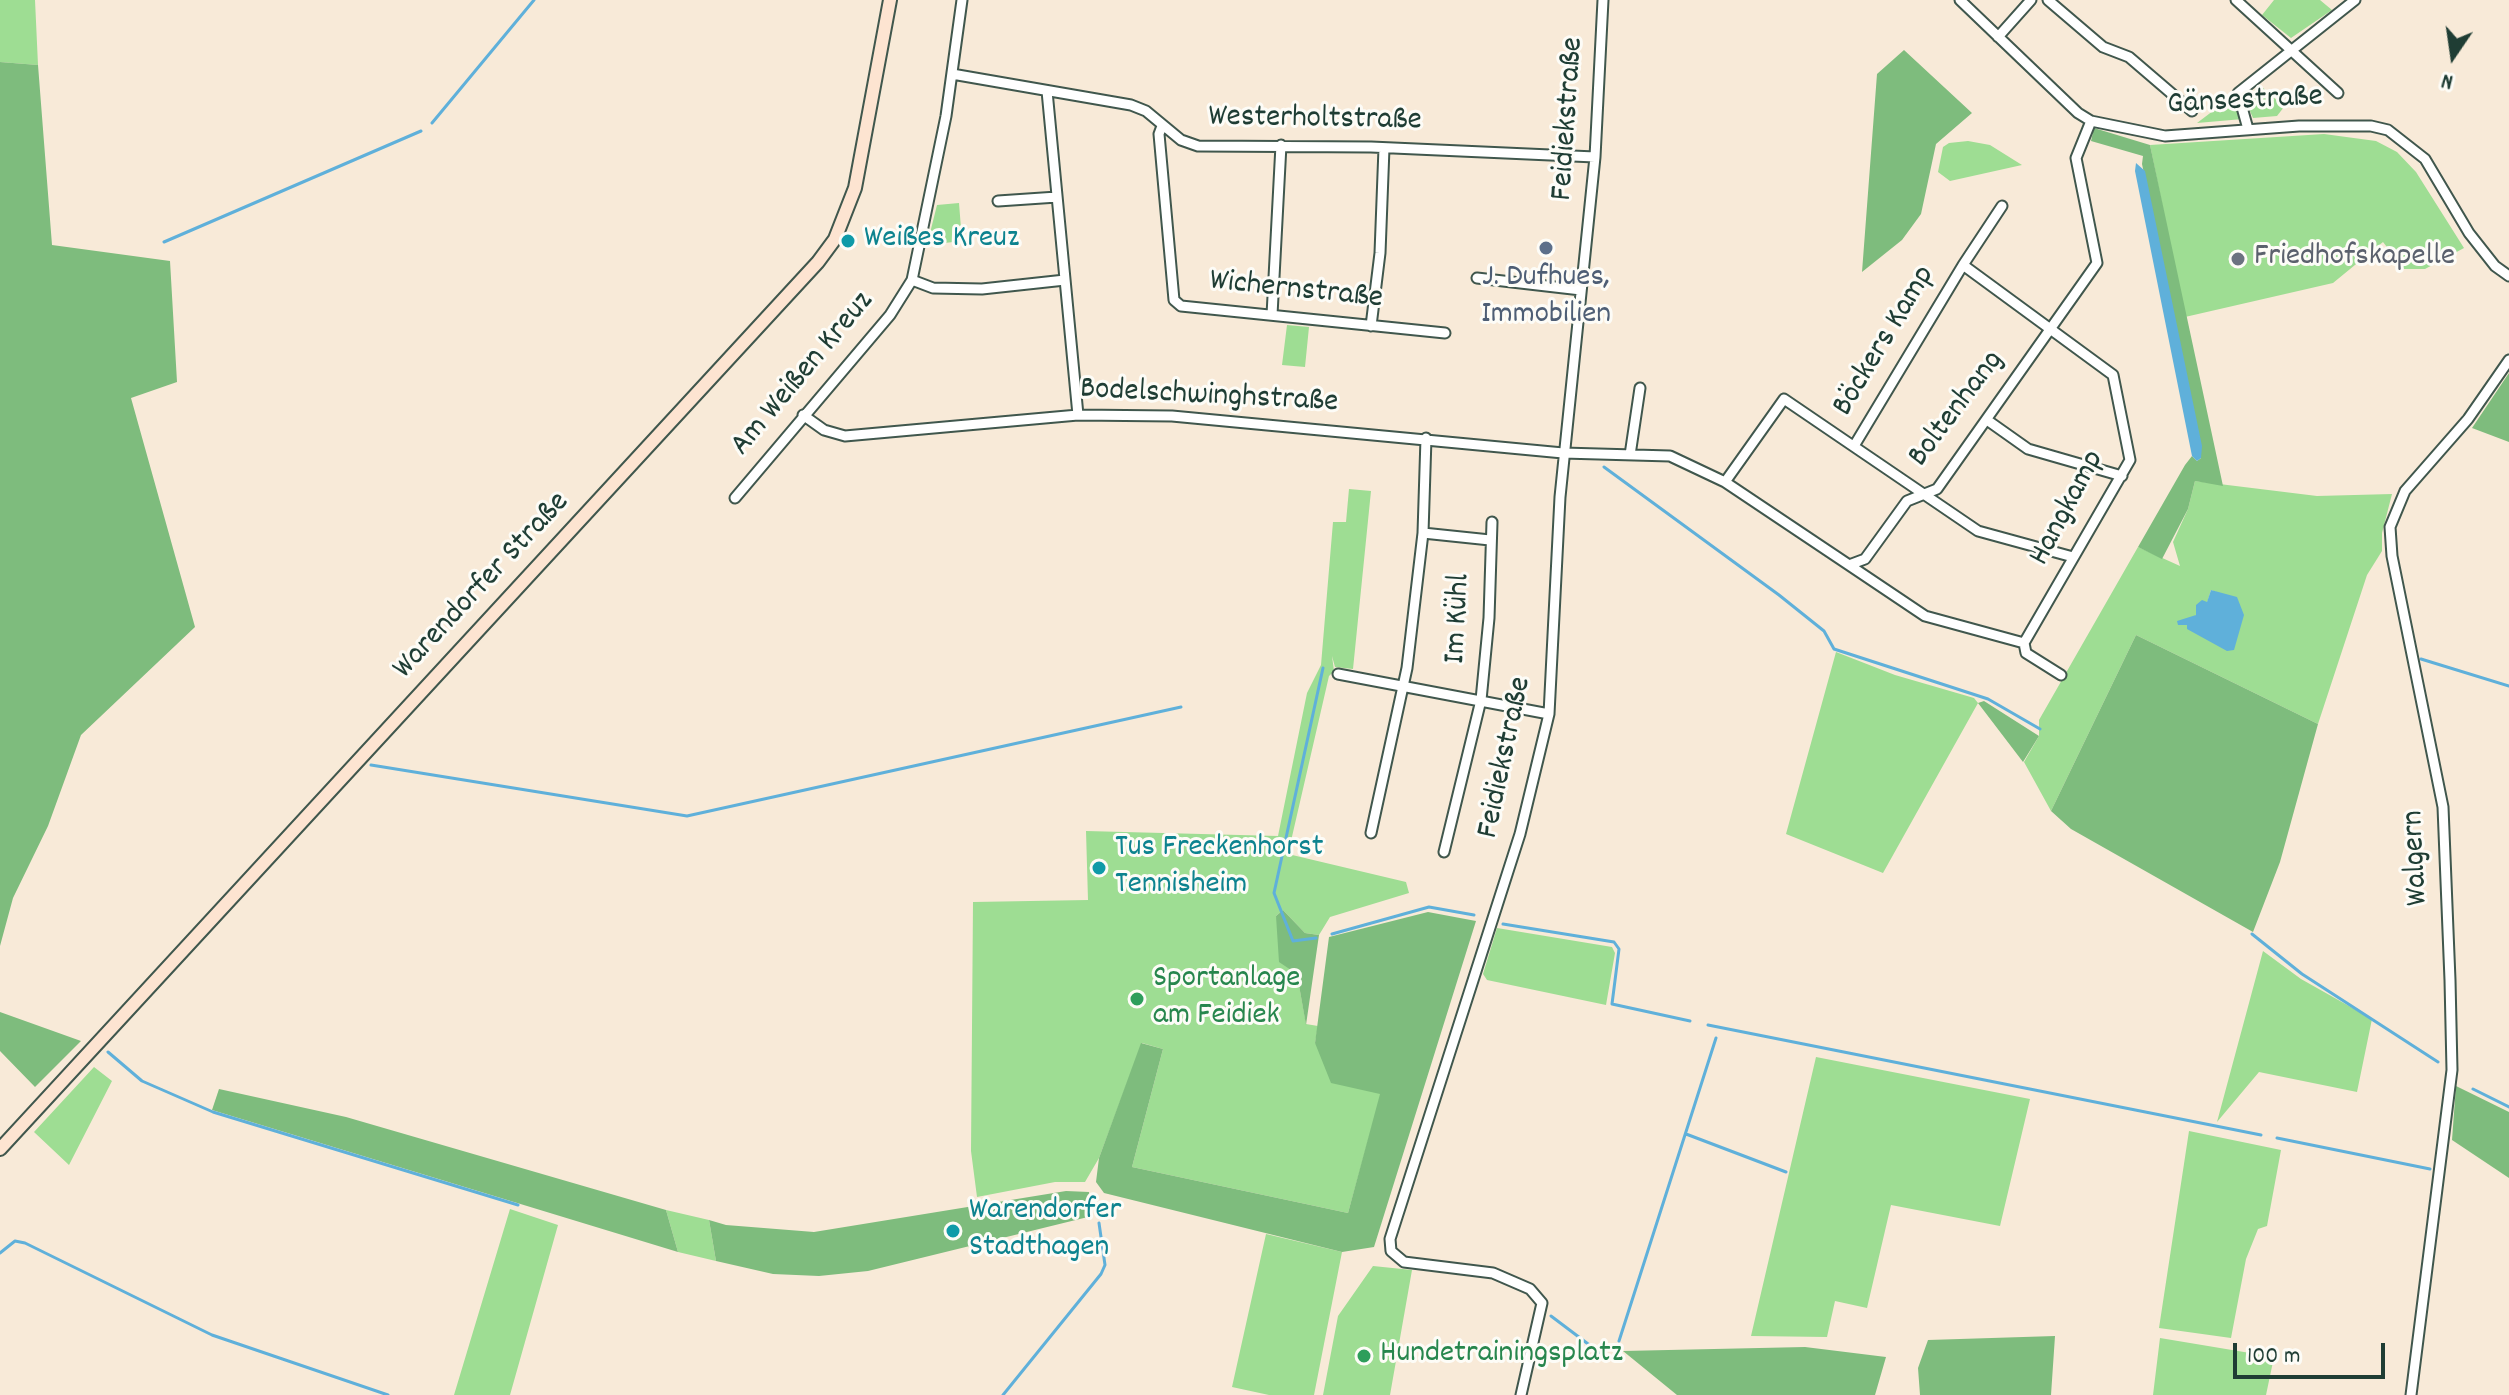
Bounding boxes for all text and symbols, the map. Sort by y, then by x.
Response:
north arrow [2413,16,2493,96]
street label: Feidiekstraße [1545,36,1595,202]
text: N [2439,64,2456,96]
street label: Gänsestraße [2166,80,2324,126]
street label: Westerholtstraße [1208,100,1422,142]
place label: Weißes Kreuz [864,222,1019,260]
marker: Weißes Kreuz [839,232,857,250]
marker: J. Dufhues, Immobilien [1537,239,1555,257]
place label: Friedhofskapelle [2254,240,2455,278]
marker: Friedhofskapelle [2229,250,2247,268]
street label: Böckers Kamp [1826,260,1946,424]
place label: J. Dufhues, Immobilien [1481,261,1611,336]
street label: Wichernstraße [1208,264,1384,320]
street label: Am Weißen Kreuz [724,285,884,465]
street label: Boltenhang [1902,344,2014,476]
street label: Bodelschwinghstraße [1079,372,1339,424]
street label: Hangkamp [2023,445,2115,573]
street label: Warendorfer Straße [386,485,580,689]
street label: Im Kühl [1438,573,1482,665]
street label: Feidiekstraße [1471,674,1543,842]
street label: Walgern [2396,809,2440,907]
place label: Tus Freckenhorst Tennisheim [1115,831,1324,906]
marker: Tus Freckenhorst Tennisheim [1090,859,1108,877]
place label: Sportanlage am Feidiek [1153,962,1300,1037]
marker: Sportanlage am Feidiek [1128,990,1146,1008]
place label: Warendorfer Stadthagen [969,1194,1121,1269]
marker: Warendorfer Stadthagen [944,1222,962,1240]
scale bar [2237,1327,2389,1377]
place label: Hundetrainingsplatz [1380,1337,1623,1375]
text: 100 m [2247,1340,2300,1374]
marker: Hundetrainingsplatz [1355,1347,1373,1365]

